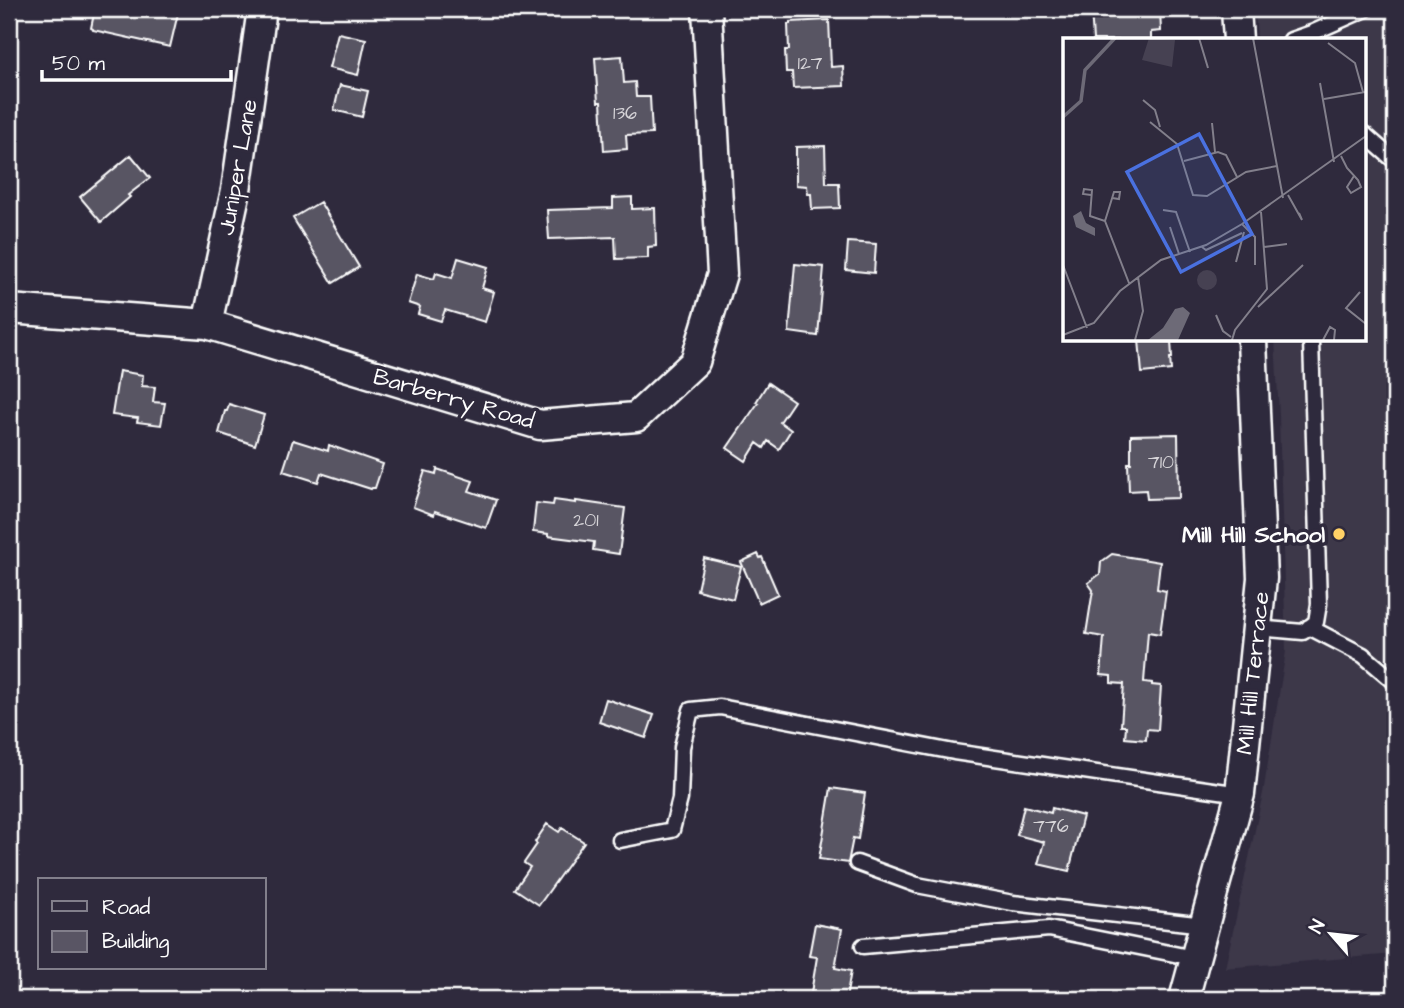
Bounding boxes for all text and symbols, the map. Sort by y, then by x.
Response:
scale bar [42,38,231,82]
inset map [1063,38,1366,341]
text: 50 m [52,49,106,78]
house number: 127 [798,50,823,77]
street label: Juniper Lane [210,97,266,238]
house number: 136 [613,100,637,127]
street label: Barberry Road [369,361,538,438]
house number: 710 [1148,449,1174,476]
house number: 201 [573,507,599,534]
place label: Mill Hill School [1182,519,1325,551]
marker: Mill Hill School [1331,526,1347,542]
street label: Mill Hill Terrace [1229,590,1277,756]
house number: 776 [1033,813,1069,840]
legend [38,878,266,970]
text: Road [102,893,150,922]
north arrow [1296,900,1366,970]
text: N [1303,915,1332,938]
text: Building [102,927,170,958]

